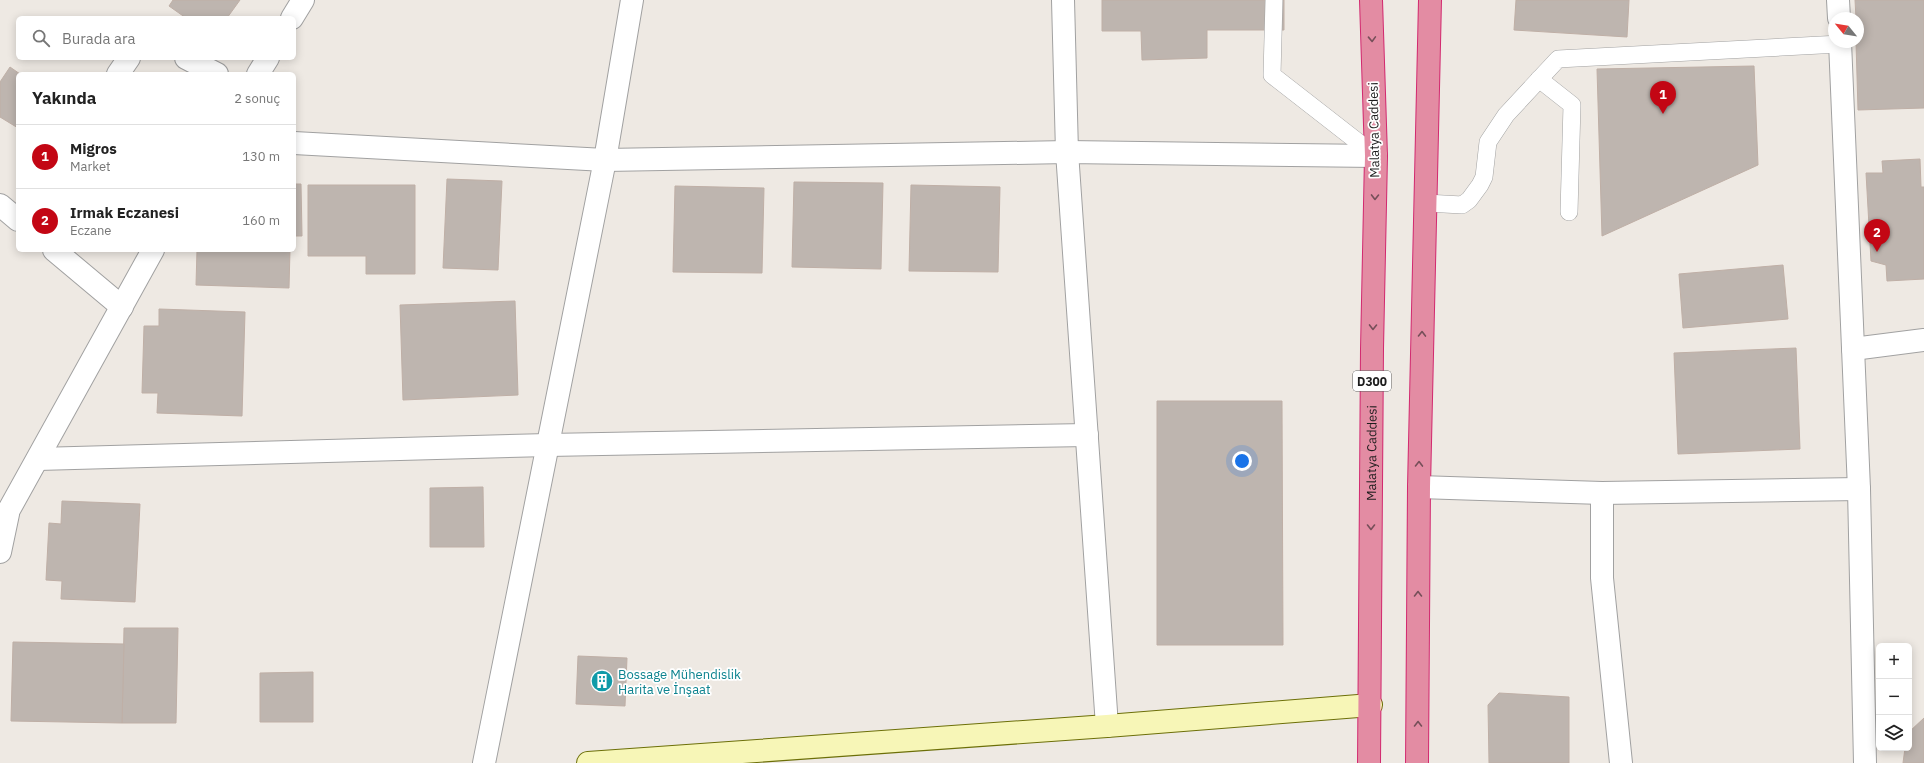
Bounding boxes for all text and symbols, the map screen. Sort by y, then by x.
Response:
north arrow [1828,12,1864,48]
search box [16,16,296,60]
icon: search [30,27,52,49]
text: Burada ara [62,29,136,48]
one-way arrow [1368,36,1376,42]
pin: 1 [1650,81,1676,114]
street label: Malatya Caddesi [1365,82,1383,178]
text: Yakında [32,87,96,109]
text: 2 sonuç [234,90,280,107]
text: Migros [70,139,117,158]
text: 1 [41,148,49,165]
text: 130 m [242,148,280,165]
text: Market [70,158,111,175]
one-way arrow [1371,194,1379,200]
text: Irmak Eczanesi [70,203,179,222]
text: 2 [41,212,49,229]
text: 160 m [242,212,280,229]
pin: 2 [1864,219,1890,252]
text: Eczane [70,222,111,239]
one-way arrow [1368,324,1377,330]
one-way arrow [1418,331,1427,337]
road number: D300 [1353,371,1391,391]
street label: Malatya Caddesi [1362,405,1380,501]
your location [1232,451,1252,471]
one-way arrow [1415,461,1423,467]
one-way arrow [1367,524,1375,530]
one-way arrow [1414,591,1422,597]
map controls [1876,643,1912,751]
button: + [1876,643,1912,679]
place label: Bossage Mühendislik Harita ve İnşaat [618,666,741,698]
building icon: Bossage Mühendislik Harita ve İnşaat [589,668,615,694]
button: − [1876,679,1912,715]
button: layers [1876,715,1912,751]
one-way arrow [1414,721,1422,727]

